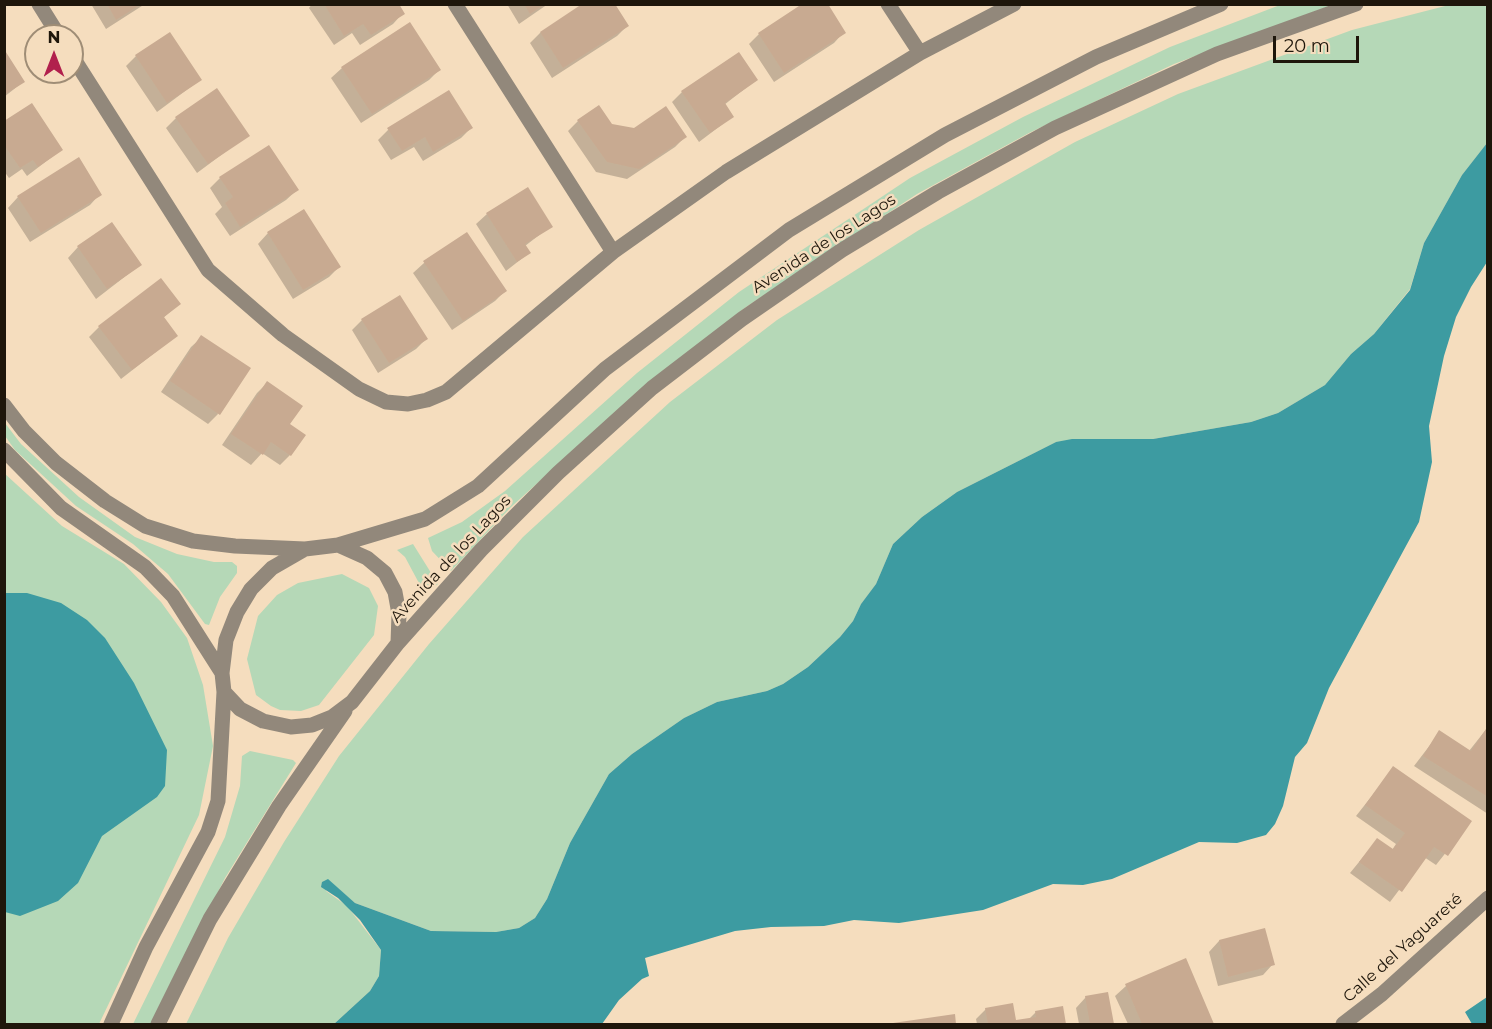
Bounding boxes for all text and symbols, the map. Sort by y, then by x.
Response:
north arrow [24,24,84,84]
scale bar [1276,24,1362,62]
text: N [48,28,60,47]
text: 20 m [1284,35,1330,57]
street label: Avenida de los Lagos [749,190,899,298]
street label: Avenida de los Lagos [387,491,515,627]
street label: Calle del Yaguareté [1340,889,1466,1007]

